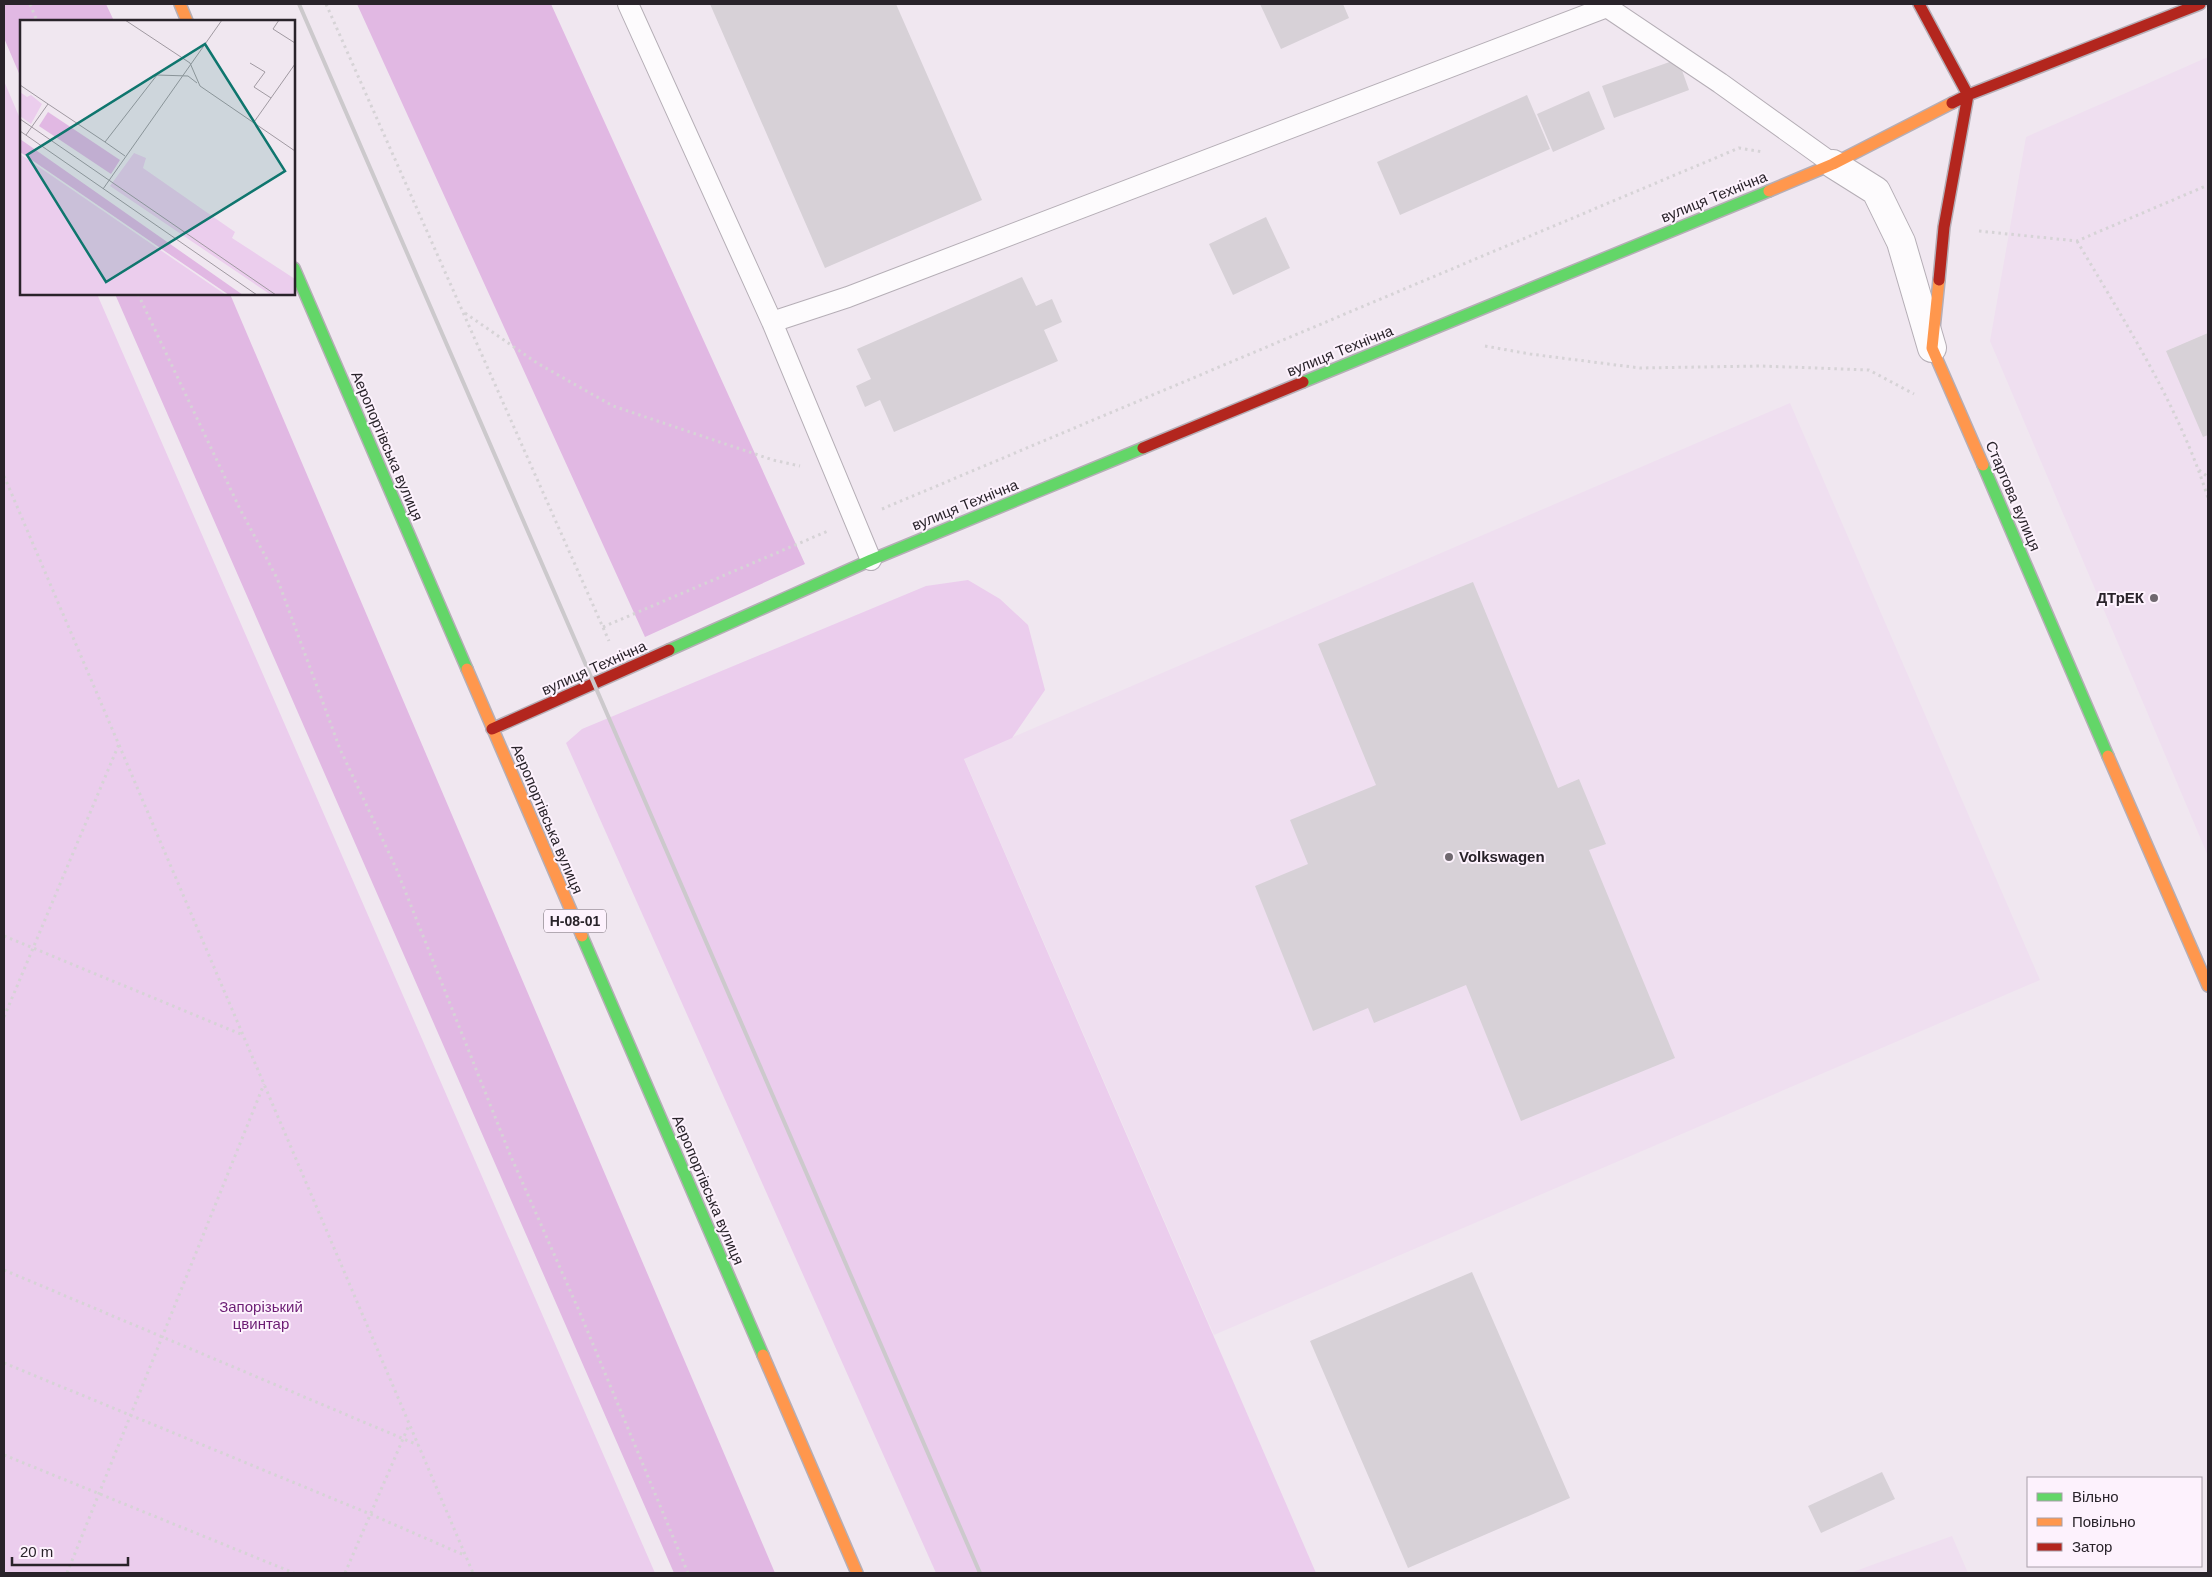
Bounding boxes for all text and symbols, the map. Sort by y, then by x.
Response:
inset map [20,20,295,295]
street label: вулиця Технічна [1658,167,1770,226]
street label: вулиця Технічна [1284,321,1396,380]
street label: Аеропортівська вулиця [348,368,427,523]
street label: Стартова вулиця [1983,438,2044,553]
street label: вулиця Технічна [909,475,1021,534]
place label: ДТрЕК [2096,589,2145,606]
marker: ДТрЕК [2148,592,2160,604]
street label: вулиця Технічна [539,637,649,698]
street label: Аеропортівська вулиця [508,741,587,896]
place label: Volkswagen [1459,848,1545,865]
marker: Volkswagen [1443,851,1455,863]
road number: Н-08-01 [544,909,606,932]
street label: Аеропортівська вулиця [669,1112,748,1267]
park label: Запорізький цвинтар [219,1298,303,1332]
legend [2027,1477,2202,1567]
text: Вільно [2072,1488,2119,1505]
text: Повільно [2072,1513,2136,1530]
scale bar [12,1534,129,1566]
text: Затор [2072,1538,2112,1555]
text: 20 m [20,1543,53,1560]

